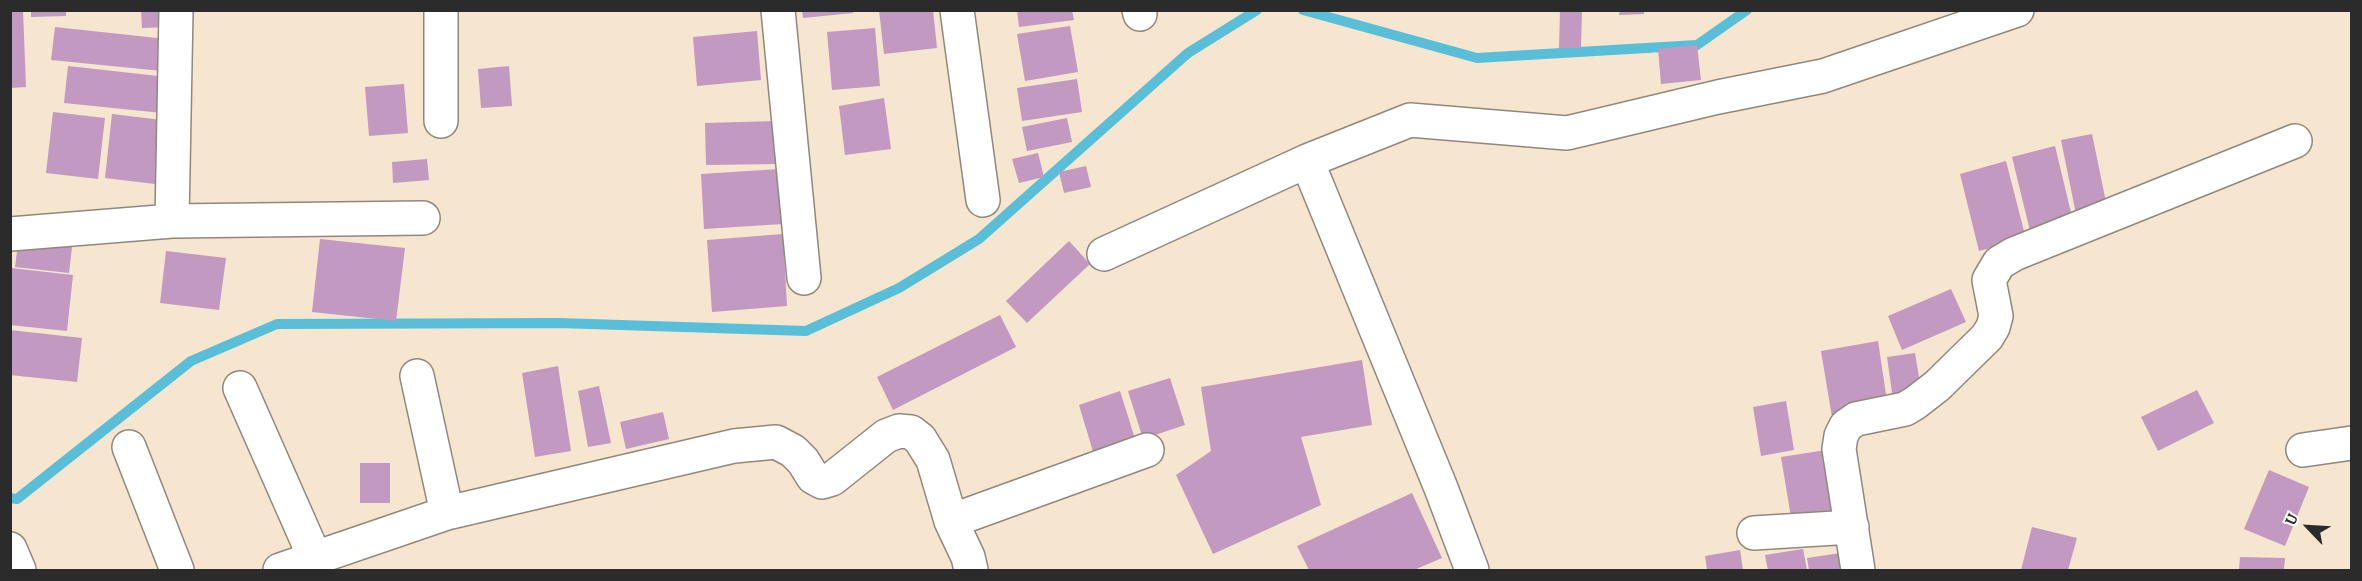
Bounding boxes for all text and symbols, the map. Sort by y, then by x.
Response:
north arrow [2278,497,2338,557]
text: U [2279,510,2304,529]

